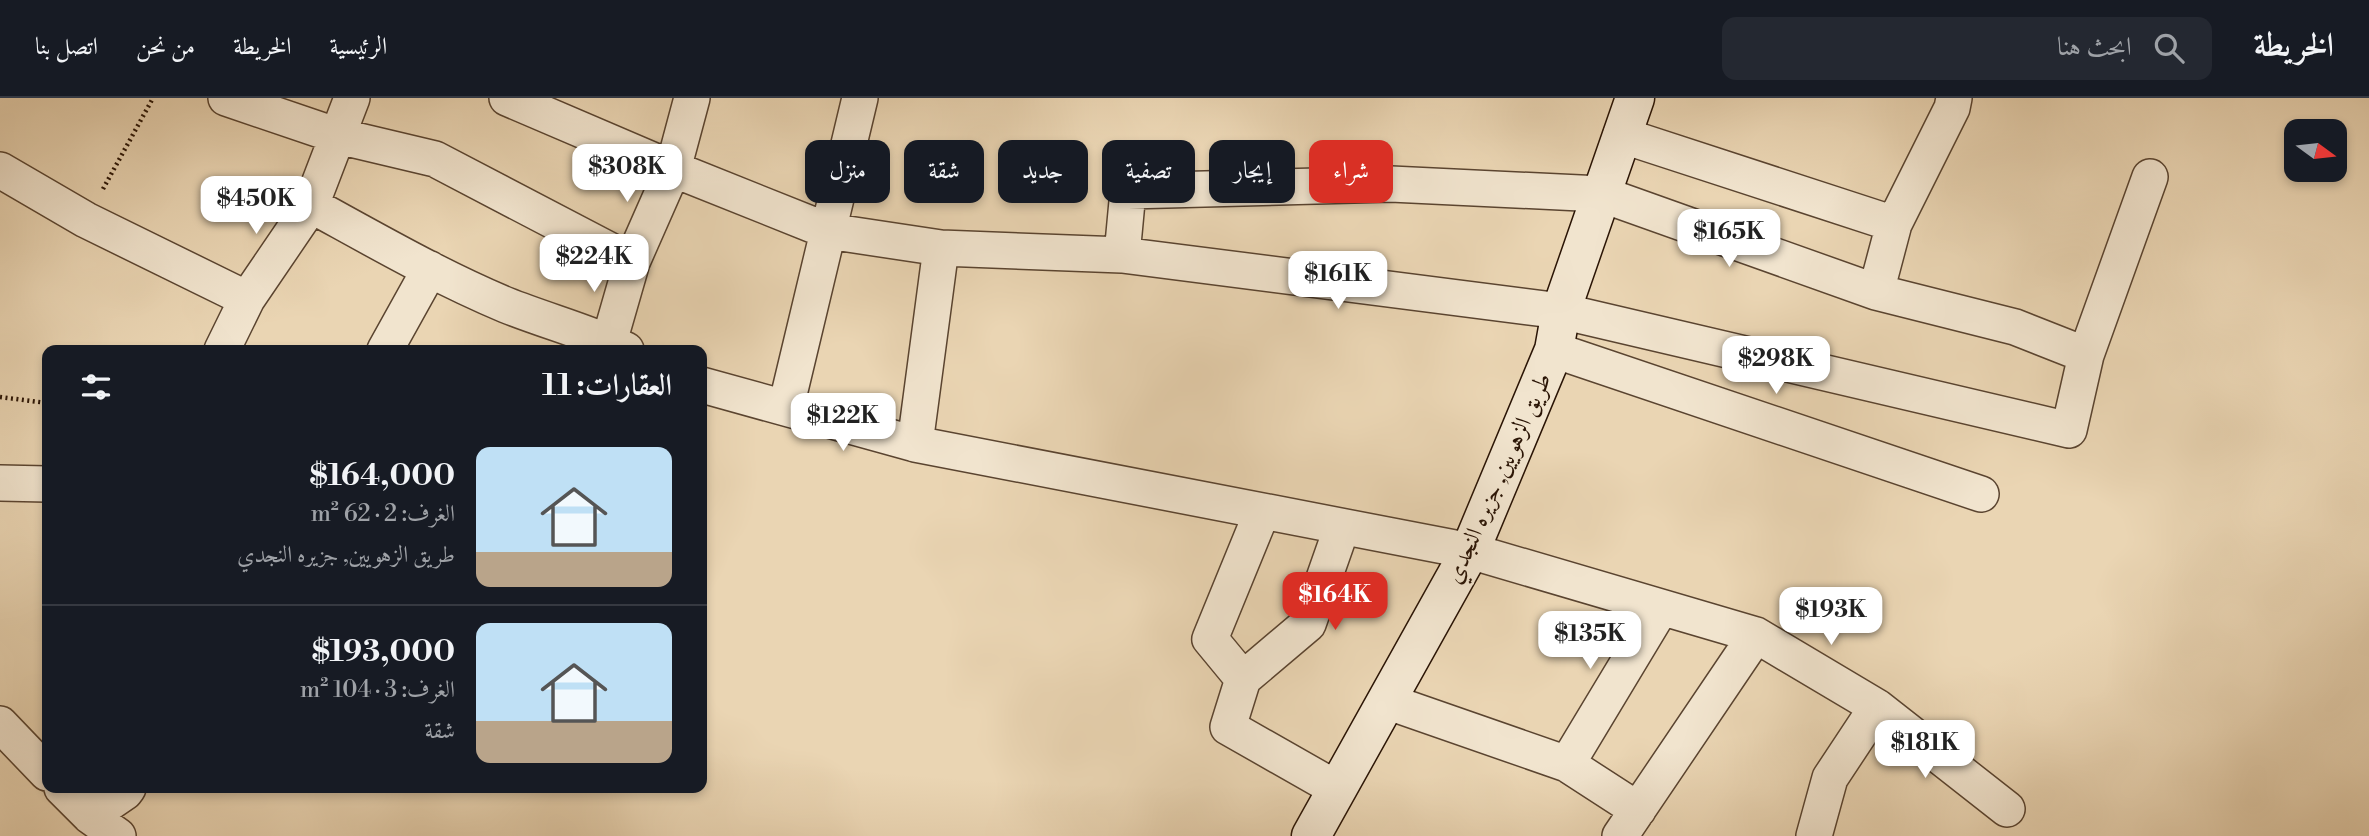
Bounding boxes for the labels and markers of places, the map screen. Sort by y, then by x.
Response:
pin: $308K [578,144,676,204]
pin: $450K [207,176,305,236]
pin: $165K [1680,209,1778,269]
pin: $224K [545,234,643,294]
pin: $161K [1289,252,1387,311]
pin: $298K [1727,336,1825,396]
pin: $122K [794,394,892,453]
pin: $164K [1286,573,1384,632]
pin: $193K [1782,588,1880,647]
pin: $135K [1541,612,1639,671]
pin: $181K [1876,720,1974,780]

